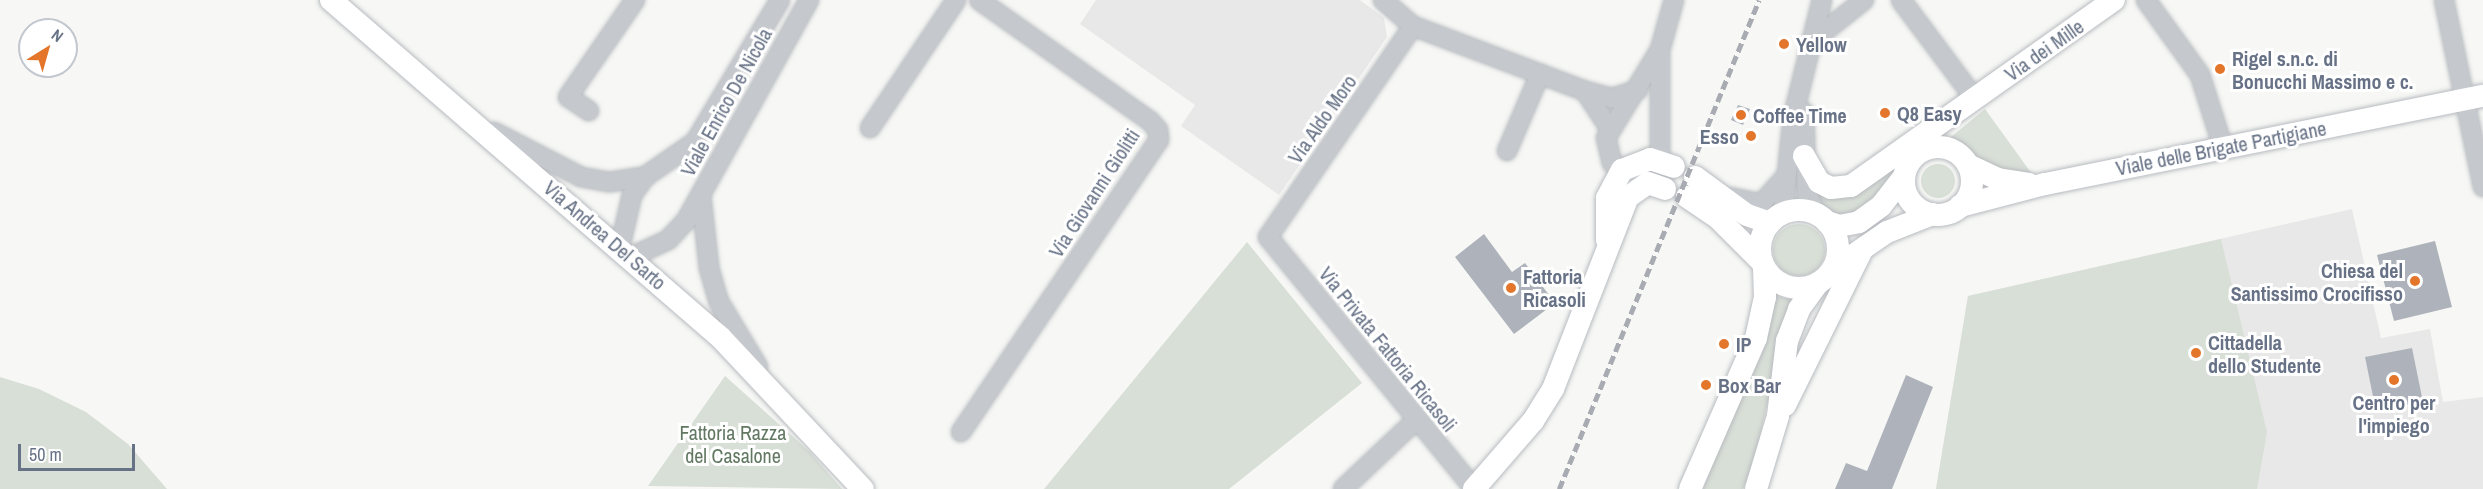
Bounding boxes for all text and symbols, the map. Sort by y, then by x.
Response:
street label: Via dei Mille [2000,14,2088,86]
north arrow [18,18,78,78]
text: N [47,24,68,47]
street label: Viale Enrico De Nicola [675,24,777,180]
place label: Yellow [1796,32,1847,56]
marker: Yellow [1777,37,1791,51]
place label: Rigel s.n.c. di Bonucchi Massimo e c. [2232,46,2413,93]
marker: Rigel s.n.c. di Bonucchi Massimo e c. [2213,62,2227,76]
street label: Via Aldo Moro [1282,70,1362,168]
place label: Q8 Easy [1897,101,1962,125]
place label: Coffee Time [1753,103,1847,127]
marker: Q8 Easy [1878,106,1892,120]
marker: Coffee Time [1734,108,1748,122]
street label: Viale delle Brigate Partigiane [2114,116,2328,180]
street label: Via Giovanni Giolitti [1044,124,1144,262]
place label: Esso [1700,124,1739,148]
marker: Esso [1744,129,1758,143]
street label: Via Andrea Del Sarto [539,175,671,295]
place label: Chiesa del Santissimo Crocifisso [2231,258,2403,305]
street label: Via Privata Fattoria Ricasoli [1314,262,1462,436]
place label: Fattoria Ricasoli [1523,264,1586,311]
marker: Chiesa del Santissimo Crocifisso [2408,274,2422,288]
marker: Fattoria Ricasoli [1504,281,1518,295]
place label: Cittadella dello Studente [2208,330,2321,377]
place label: IP [1736,332,1751,356]
marker: IP [1717,337,1731,351]
marker: Cittadella dello Studente [2189,346,2203,360]
place label: Box Bar [1718,373,1781,397]
marker: Centro per l'impiego [2387,373,2401,387]
marker: Box Bar [1699,378,1713,392]
place label: Centro per l'impiego [2353,390,2435,437]
park label: Fattoria Razza del Casalone [680,421,786,468]
scale bar [21,432,138,470]
text: 50 m [29,442,62,467]

